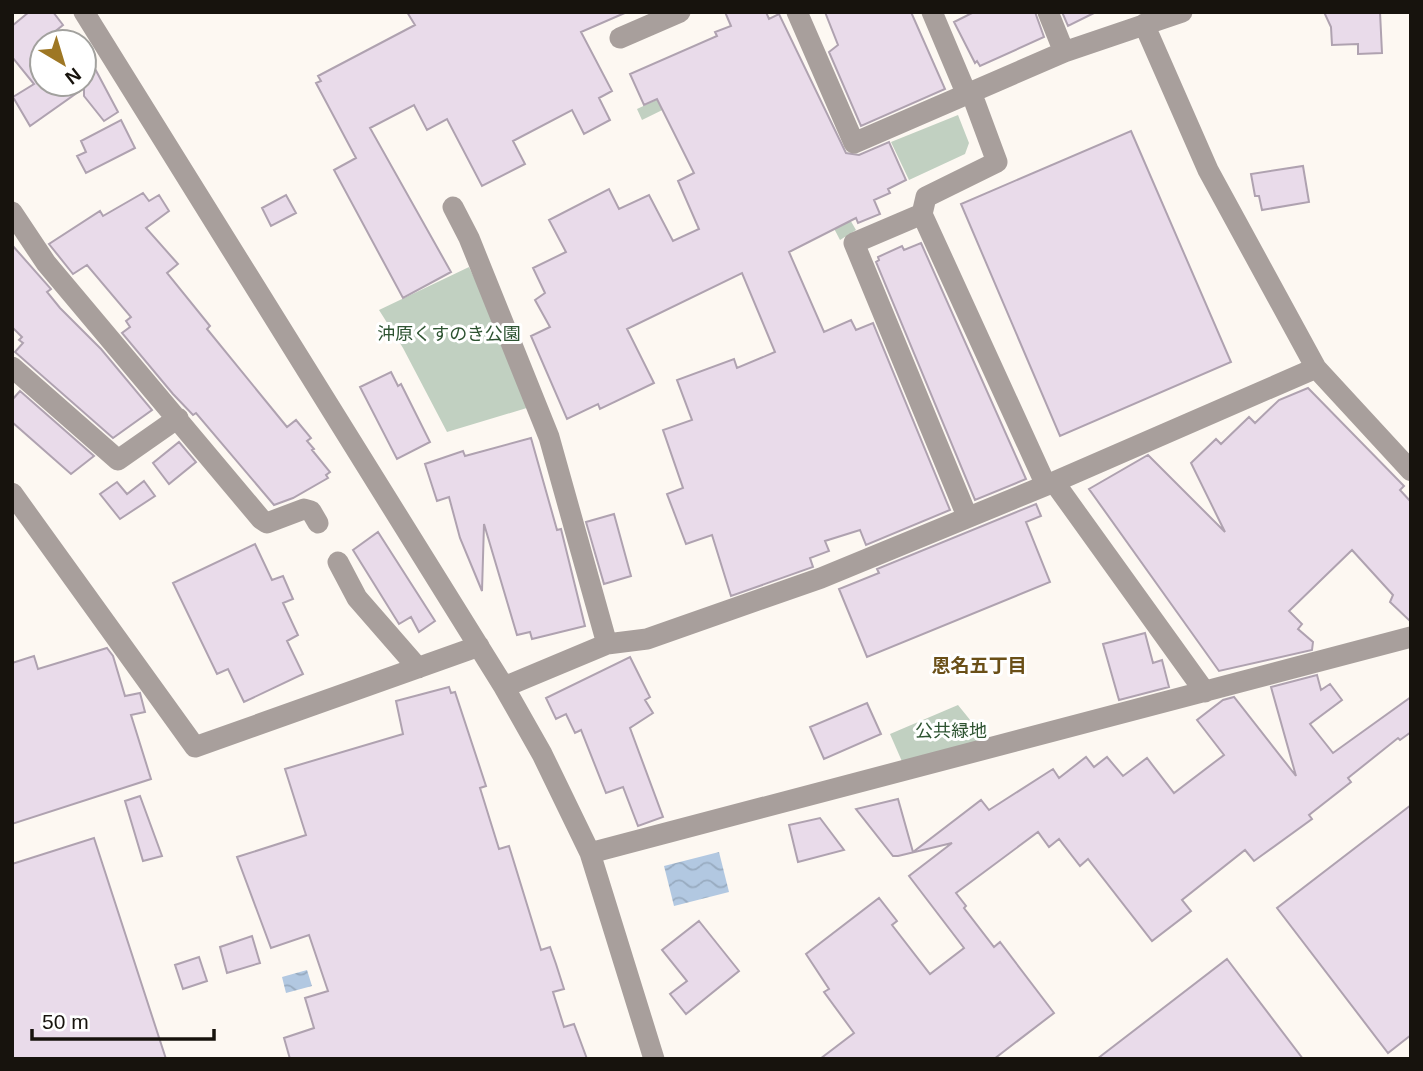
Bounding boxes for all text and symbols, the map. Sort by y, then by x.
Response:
north arrow [28,28,98,98]
text: N [61,64,85,89]
park label: 沖原くすのき公園 [377,324,521,344]
district label: 恩名五丁目 [931,655,1027,676]
park label: 公共緑地 [915,721,987,741]
scale bar [32,998,214,1042]
text: 50 m [42,1010,89,1033]

